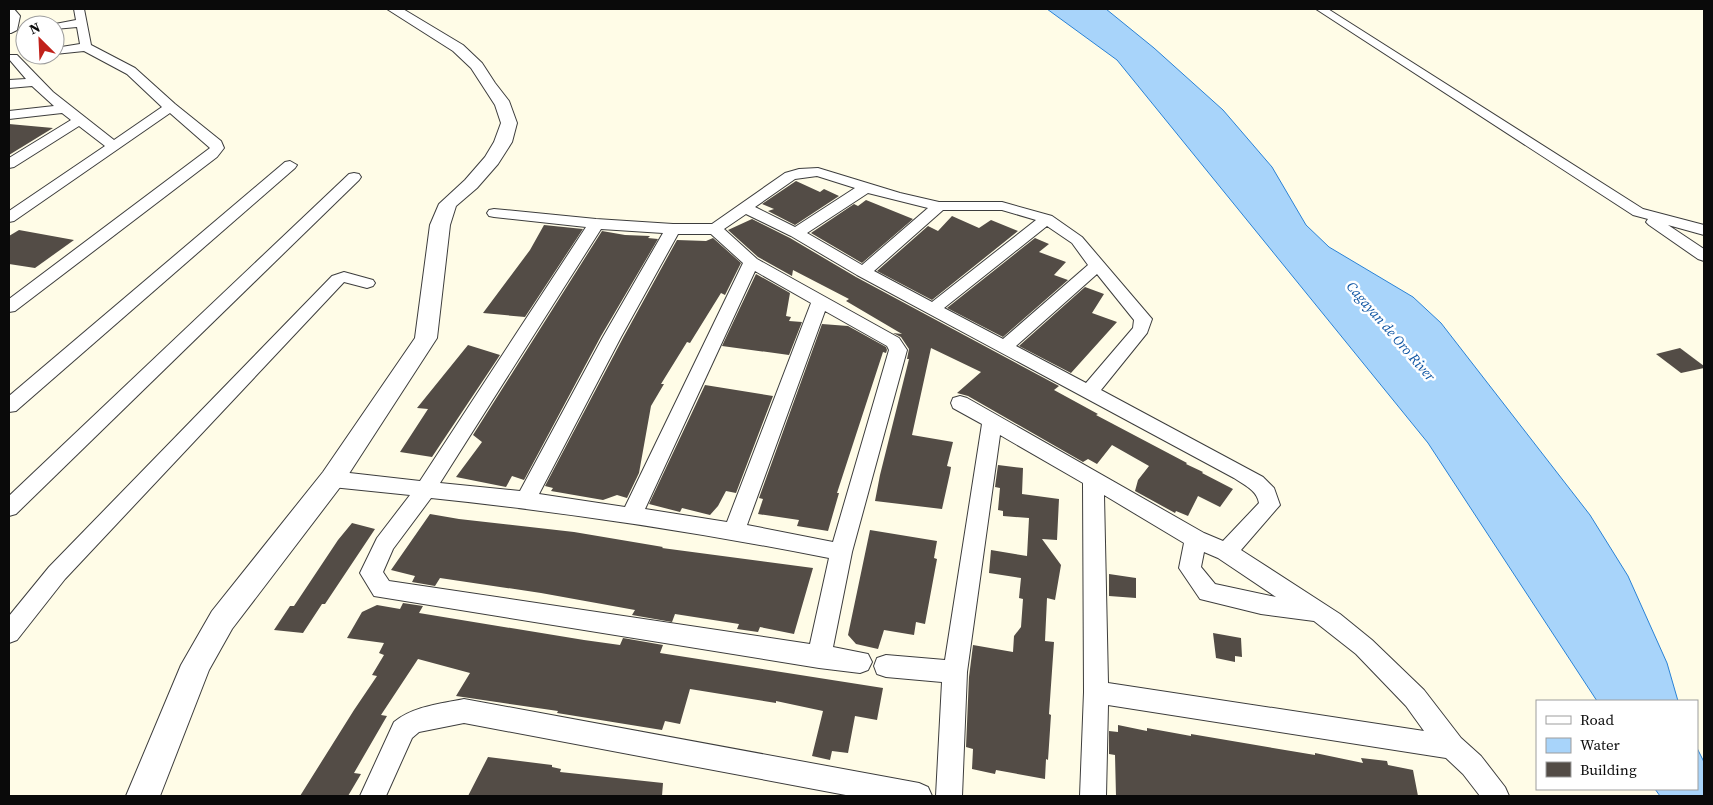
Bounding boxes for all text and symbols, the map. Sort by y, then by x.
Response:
north arrow [15,15,65,65]
text: N [26,17,43,39]
water label: Cagayan de Oro River [1342,277,1440,385]
legend [1536,700,1698,790]
text: Road [1580,709,1614,730]
text: Water [1580,734,1621,755]
text: Building [1580,759,1637,780]

